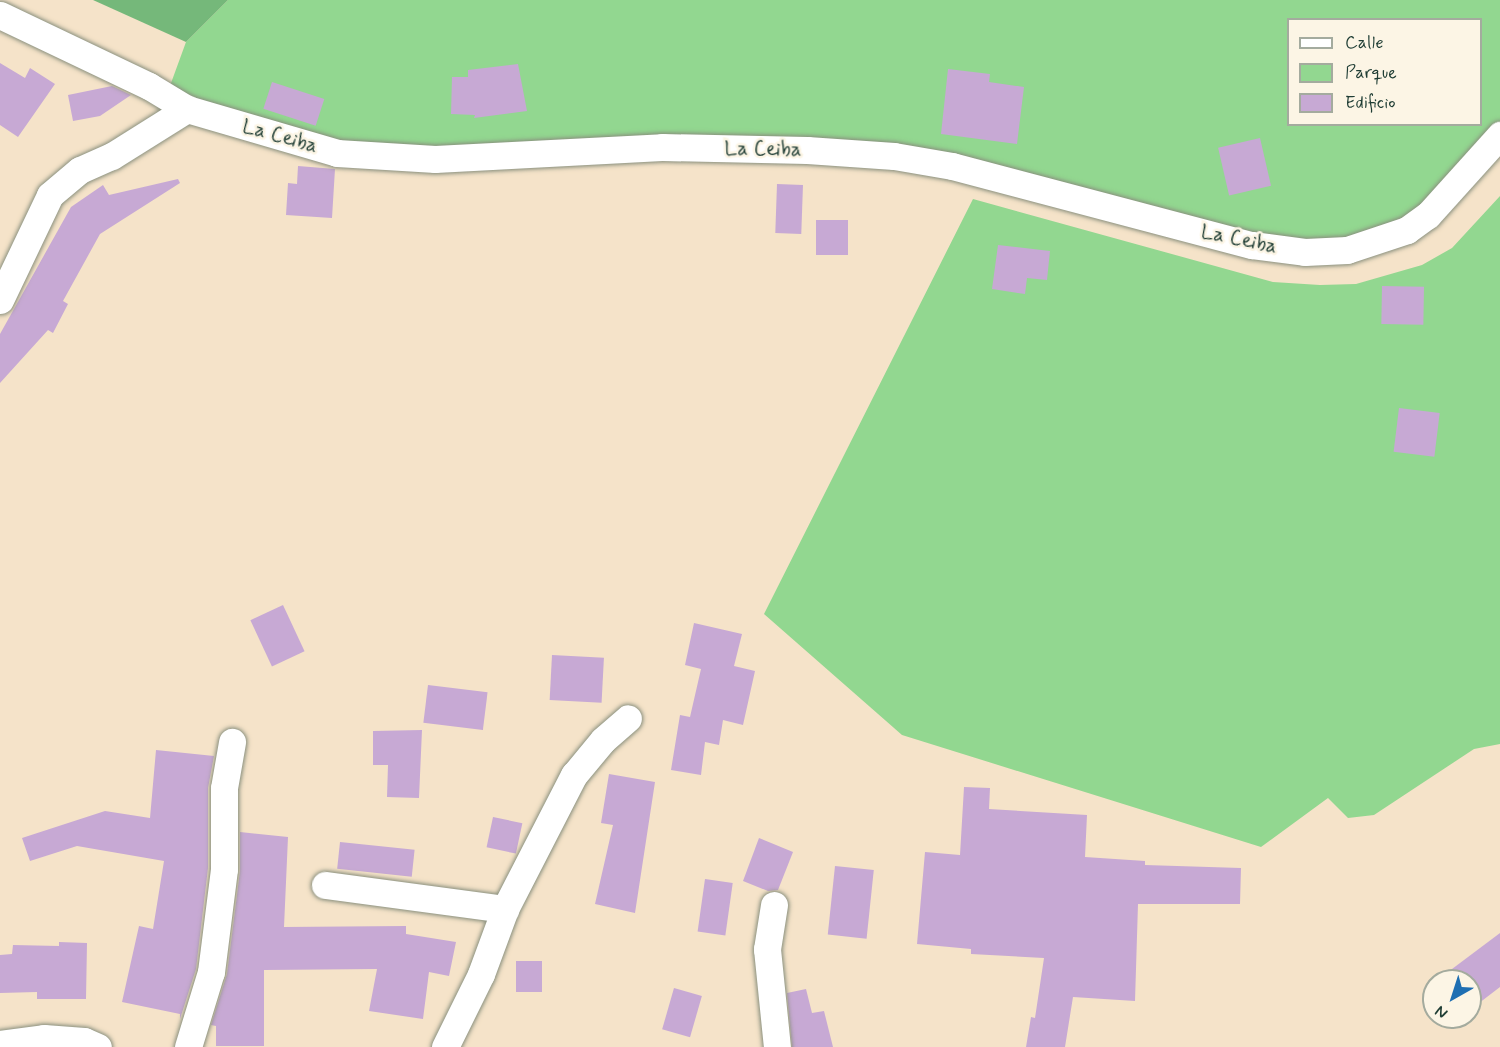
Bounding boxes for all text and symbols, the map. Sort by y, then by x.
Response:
legend [1287,18,1482,126]
text: Calle [1345,31,1384,55]
text: Parque [1345,61,1397,85]
text: Edificio [1345,91,1396,115]
street label: La Ceiba [238,113,322,159]
street label: La Ceiba [723,136,803,162]
street label: La Ceiba [1197,218,1281,260]
north arrow [1422,969,1482,1029]
text: N [1431,1000,1452,1023]

